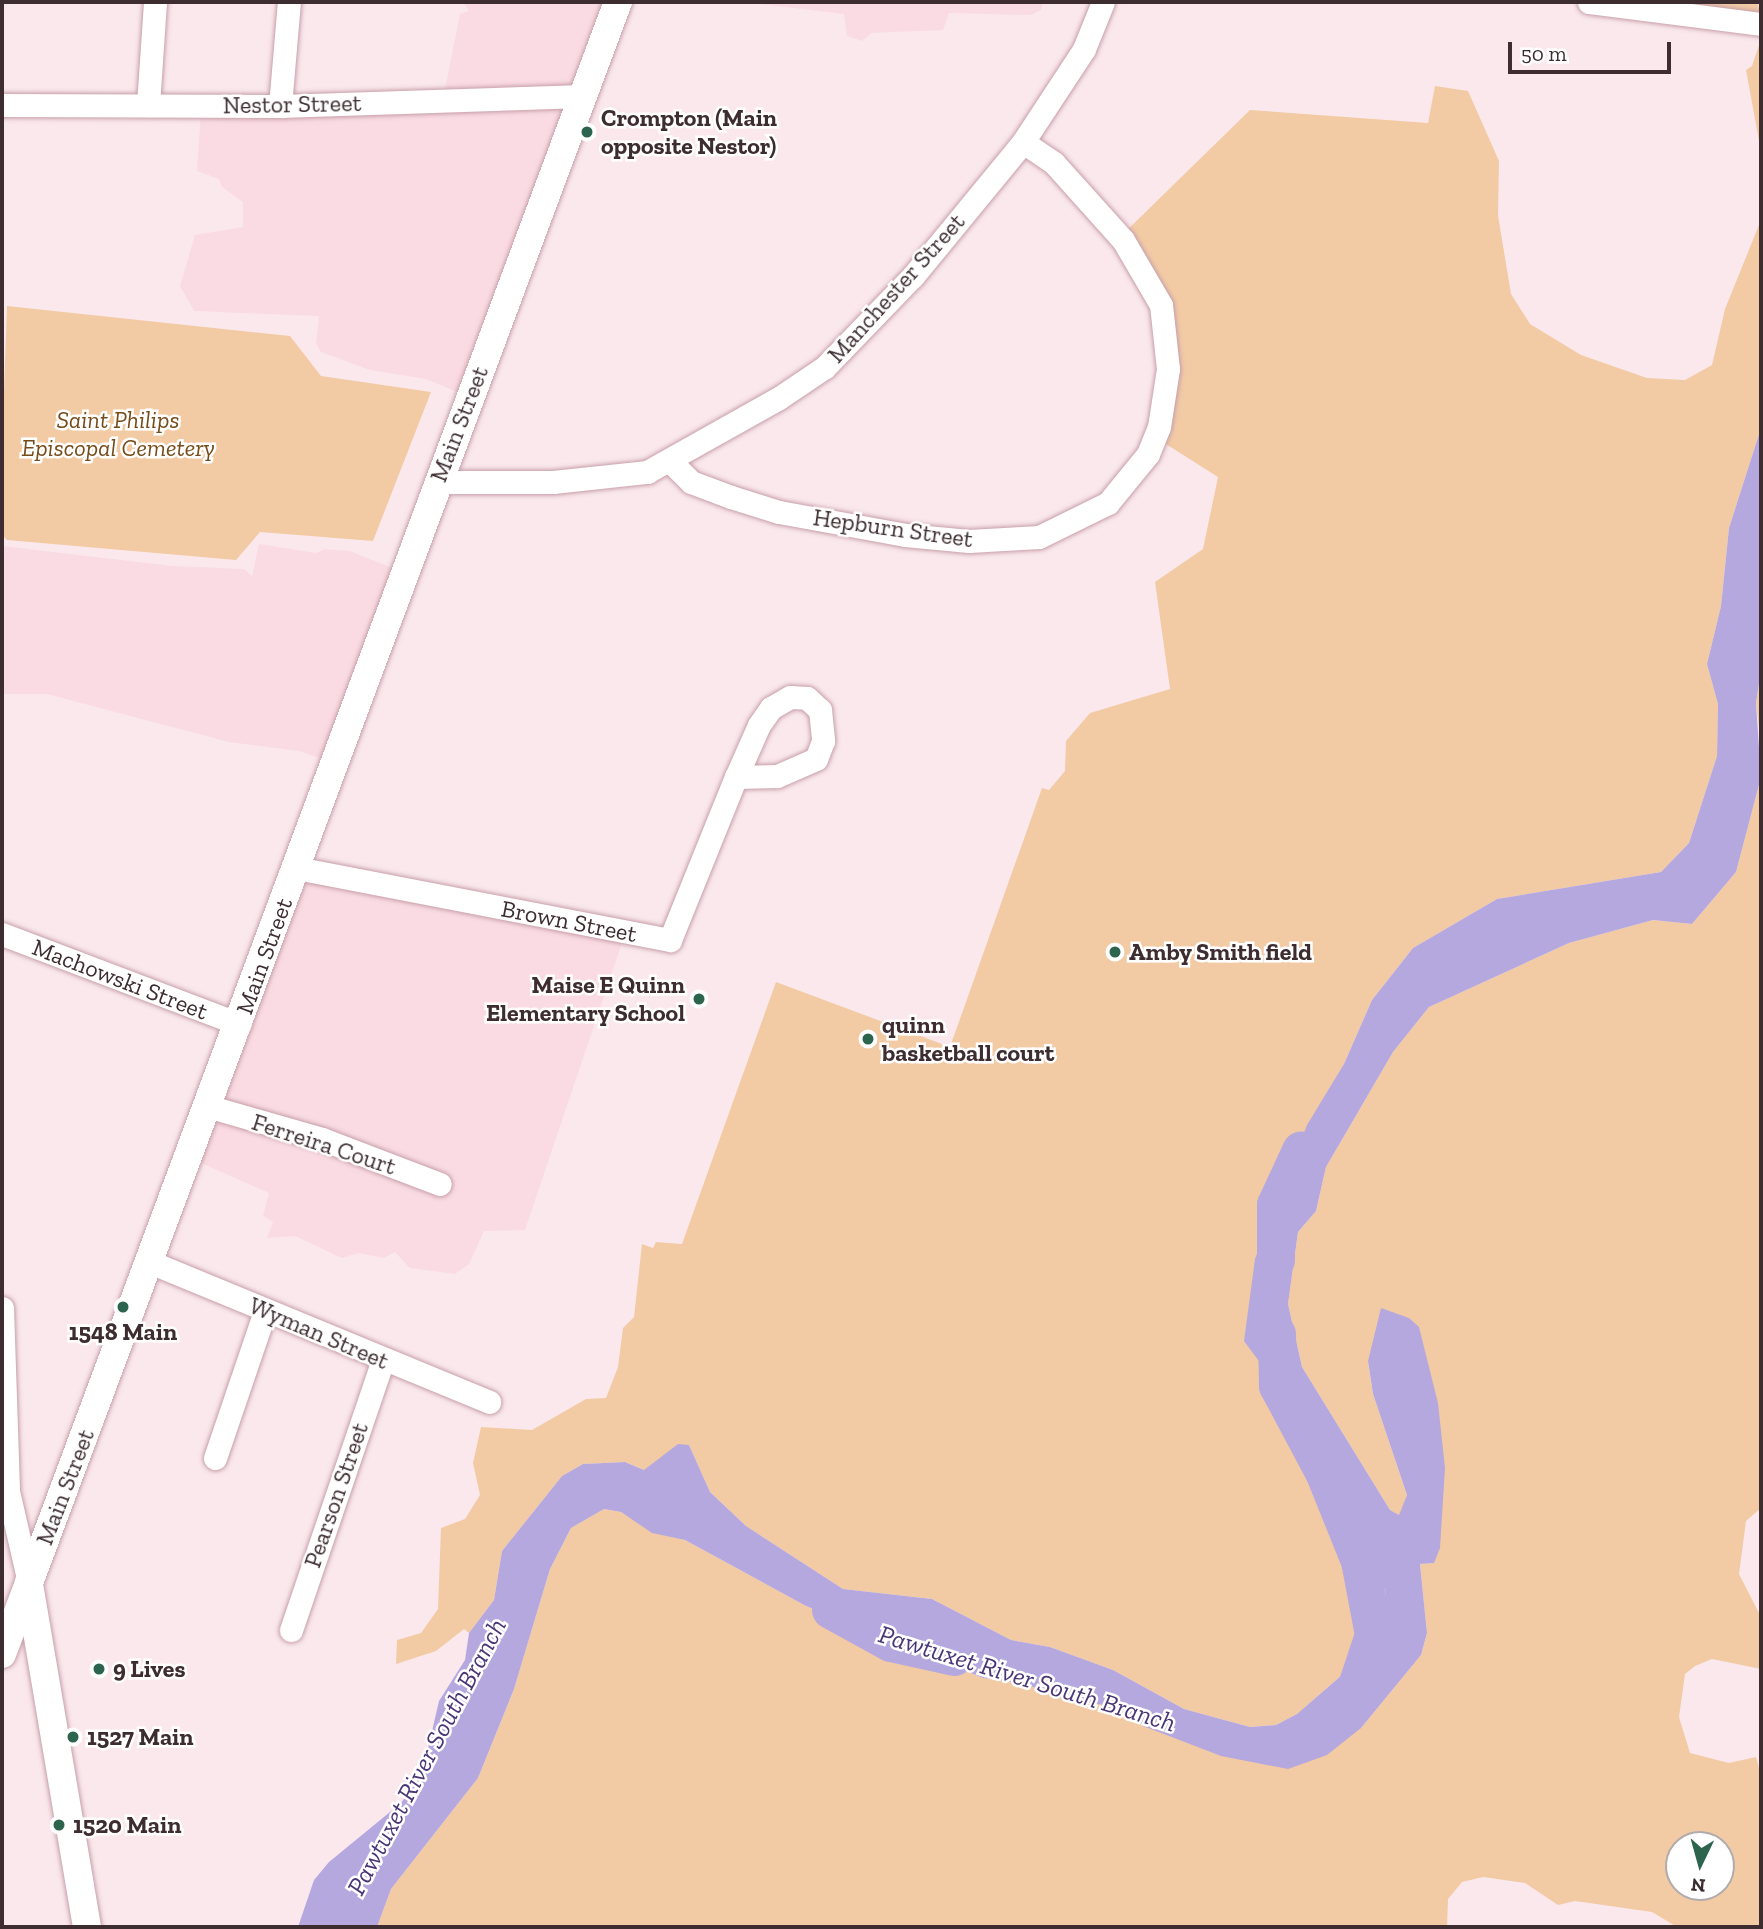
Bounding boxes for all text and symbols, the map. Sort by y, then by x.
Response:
scale bar [1511,28,1674,72]
text: 50 m [1521,41,1567,66]
street label: Nestor Street [222,88,362,120]
place label: Crompton (Main opposite Nestor) [601,104,777,160]
marker: Crompton (Main opposite Nestor) [579,124,595,140]
street label: Manchester Street [821,207,971,369]
street label: Main Street [424,362,494,486]
park label: Saint Philips Episcopal Cemetery [21,406,215,462]
street label: Hepburn Street [811,503,975,553]
street label: Main Street [230,894,298,1018]
street label: Brown Street [499,894,639,948]
street label: Machowski Street [28,932,212,1026]
place label: Amby Smith field [1129,938,1313,966]
marker: Amby Smith field [1107,944,1123,960]
place label: Maise E Quinn Elementary School [485,971,685,1027]
marker: Maise E Quinn Elementary School [691,991,707,1007]
place label: quinn basketball court [882,1011,1054,1067]
marker: quinn basketball court [860,1031,876,1047]
street label: Ferreira Court [248,1107,400,1181]
street label: Wyman Street [245,1291,393,1375]
marker: 1548 Main [115,1299,131,1315]
place label: 1548 Main [69,1318,177,1346]
street label: Pearson Street [298,1419,374,1571]
street label: Main Street [30,1425,100,1549]
water label: Pawtuxet River South Branch [341,1613,513,1901]
water label: Pawtuxet River South Branch [875,1619,1179,1739]
place label: 9 Lives [113,1655,185,1683]
marker: 9 Lives [91,1661,107,1677]
place label: 1527 Main [87,1723,193,1751]
marker: 1527 Main [65,1729,81,1745]
place label: 1520 Main [73,1811,181,1839]
marker: 1520 Main [51,1817,67,1833]
north arrow [1665,1831,1735,1901]
text: N [1690,1873,1707,1898]

